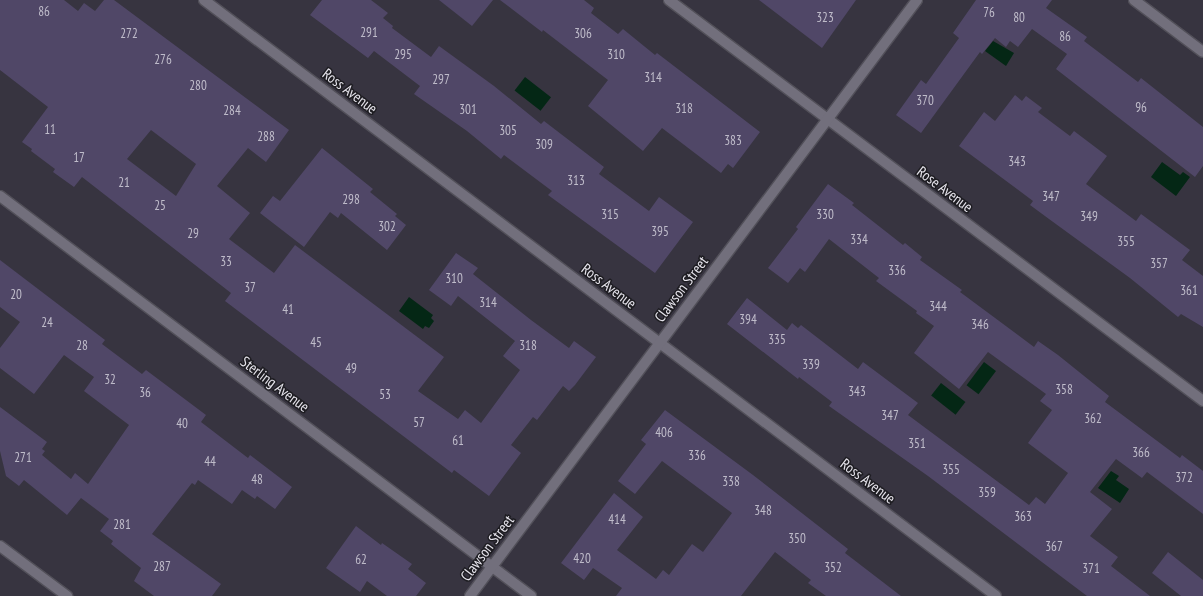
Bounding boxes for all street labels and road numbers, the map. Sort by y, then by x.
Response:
street label: Ross Avenue [319,64,381,118]
street label: Rose Avenue [913,162,977,216]
street label: Clawson Street [650,253,712,325]
street label: Ross Avenue [578,259,640,313]
street label: Sterling Avenue [237,352,313,416]
street label: Ross Avenue [837,454,899,508]
street label: Clawson Street [456,512,518,584]

